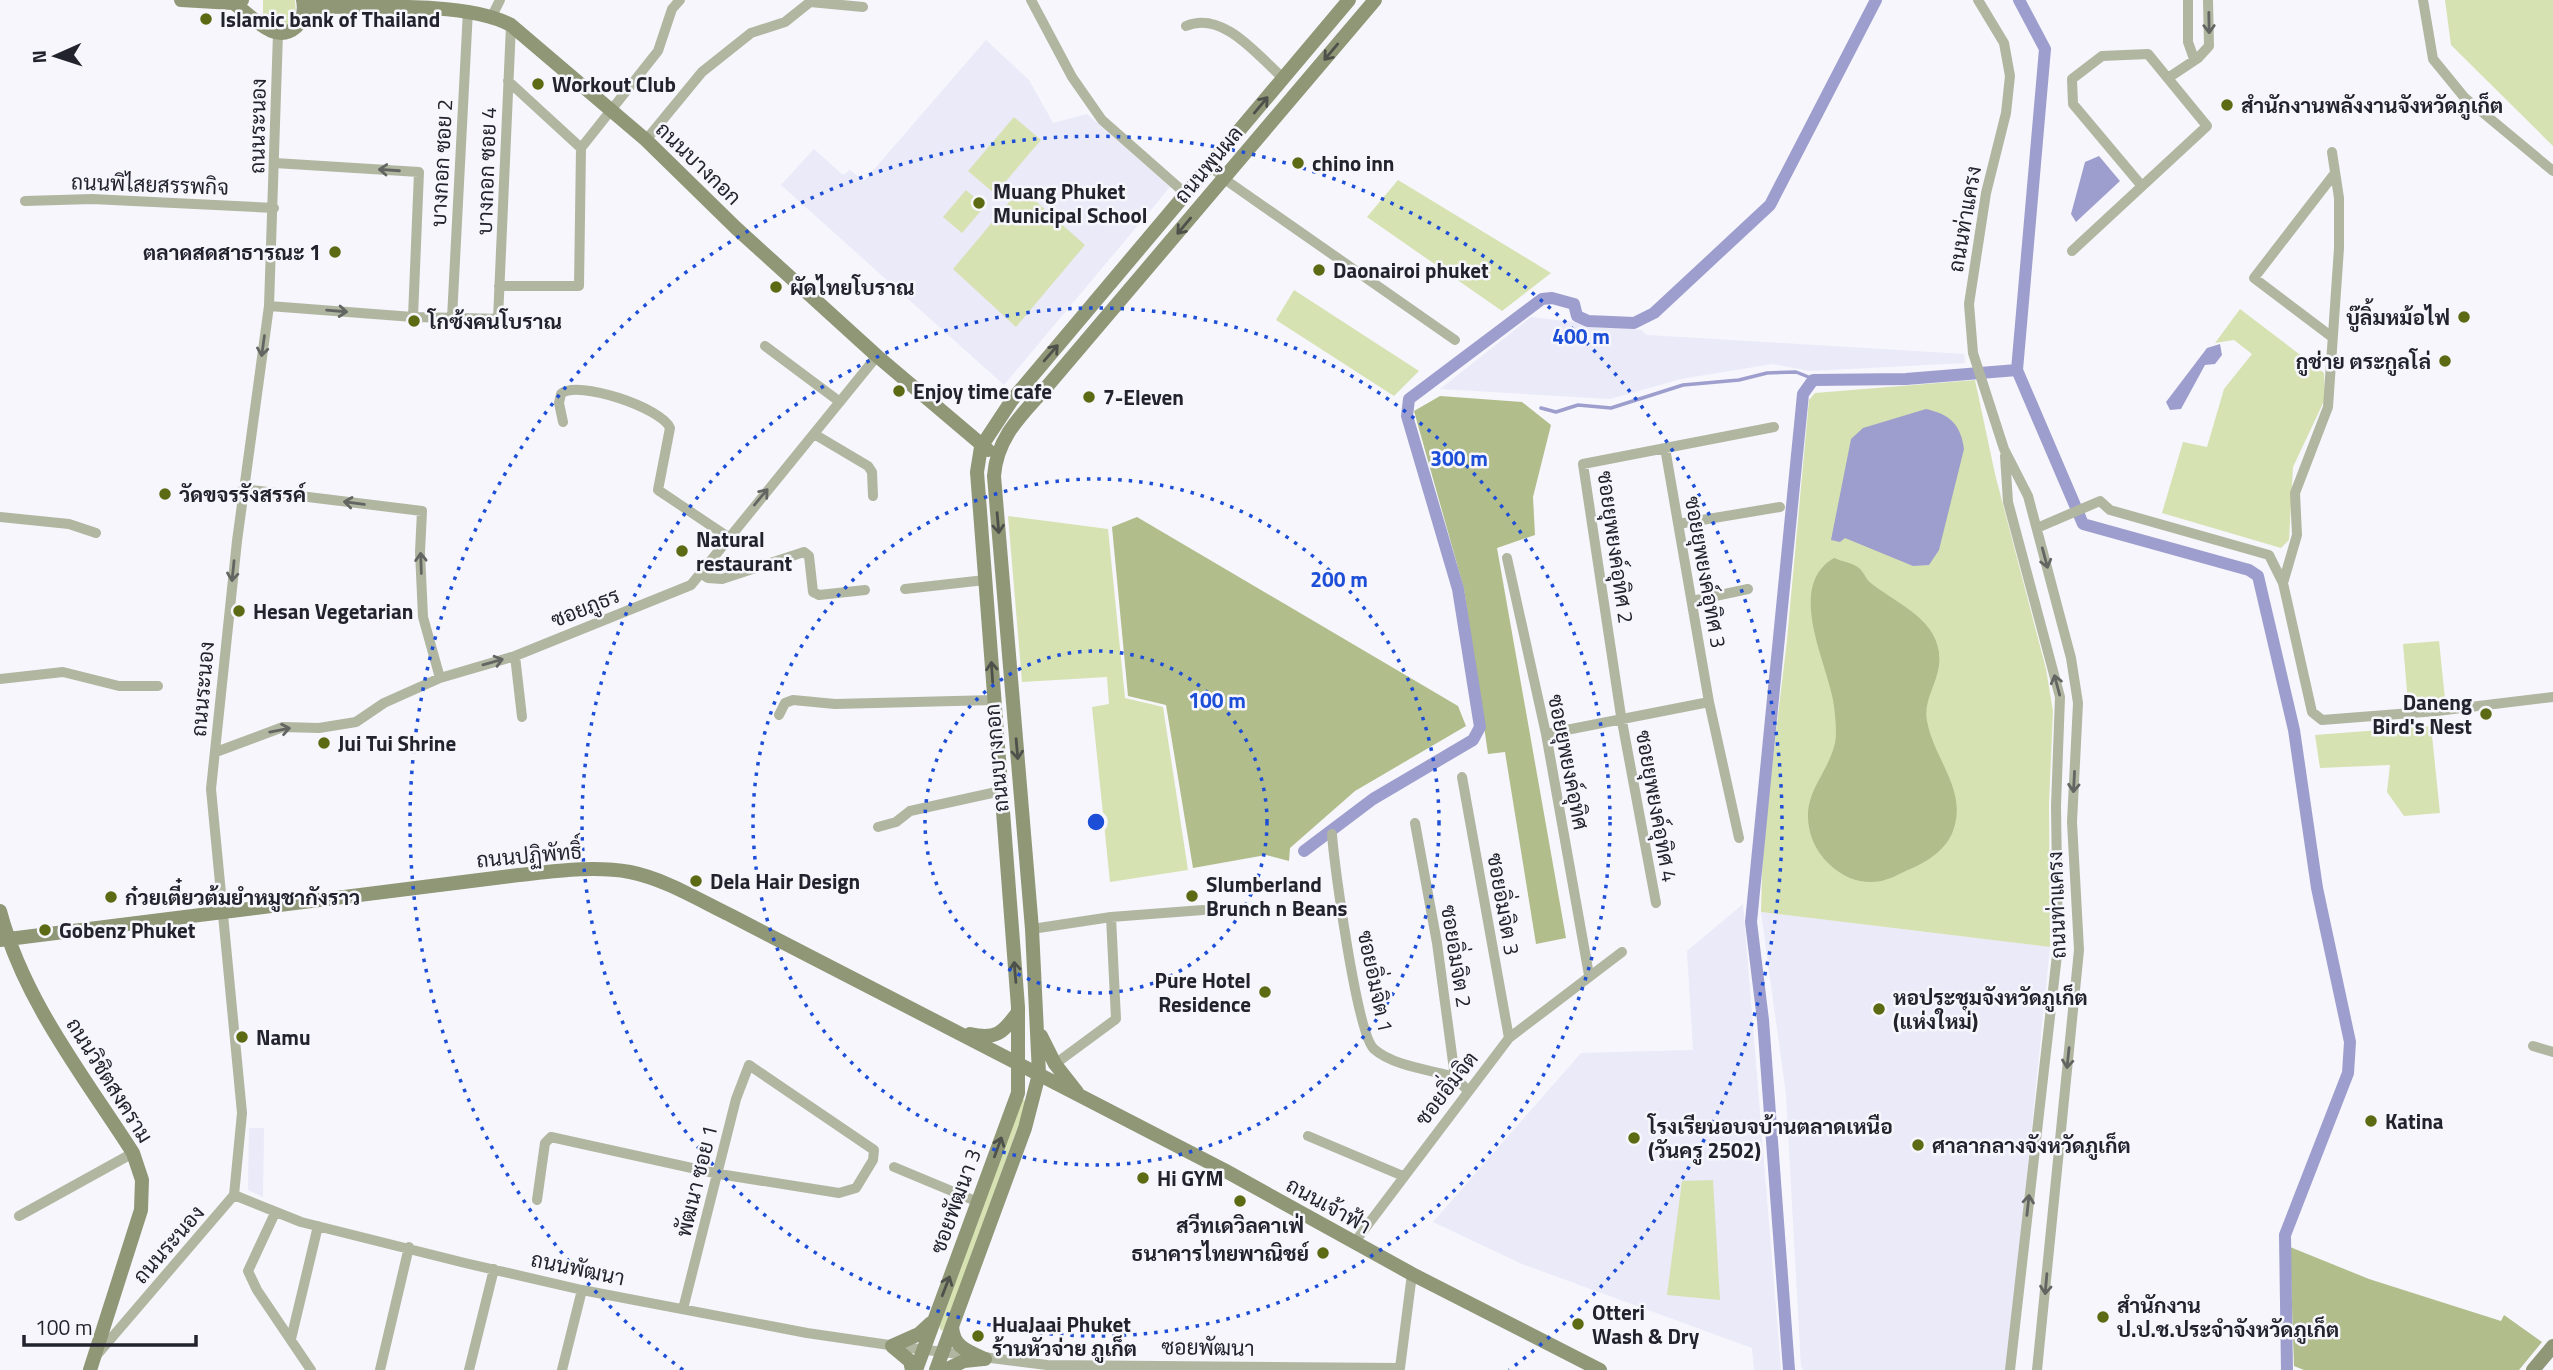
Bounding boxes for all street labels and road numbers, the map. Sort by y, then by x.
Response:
street label: ถนนระนอง [240,78,274,174]
street label: บางกอก ซอย 2 [422,98,460,228]
street label: บางกอก ซอย 4 [468,106,504,236]
street label: ถนนบางกอก [649,114,749,212]
street label: ถนนพูนผล [1166,118,1250,210]
street label: ถนนท่าแครง [1939,163,1989,275]
street label: ถนนพิไสยสรรพกิจ [71,165,229,203]
street label: ซอยยุพยงค์อุทิศ 2 [1589,469,1643,625]
street label: ซอยยุพยงค์อุทิศ 3 [1677,494,1735,650]
street label: ซอยภูธร [546,579,624,635]
street label: ถนนระนอง [182,640,222,738]
street label: ซอยยุพยงค์อุทิศ [1540,692,1598,832]
street label: ถนนบางกอก [975,702,1017,814]
street label: ซอยยุพยงค์อุทิศ 4 [1628,728,1686,884]
street label: ถนนปฏิพัทธิ์ [475,831,583,876]
street label: ซอยอิ่มจิต 3 [1479,850,1531,958]
street label: ถนนท่าแครง [2038,851,2074,959]
street label: ซอยอิ่มจิต 2 [1433,902,1483,1010]
street label: ซอยอิ่มจิต 1 [1350,927,1404,1035]
street label: ถนนวิชิตสงคราม [59,1011,161,1149]
street label: ซอยอิ่มจิต [1405,1043,1485,1132]
street label: พัฒนา ซอย 1 [667,1122,725,1240]
street label: ซอยพัฒนา 3 [921,1144,989,1258]
street label: ถนนเจ้าฟ้า [1281,1169,1377,1241]
street label: ถนนระนอง [125,1197,211,1291]
street label: ถนนพัฒนา [528,1242,628,1294]
street label: ซอยพัฒนา [1161,1330,1255,1364]

